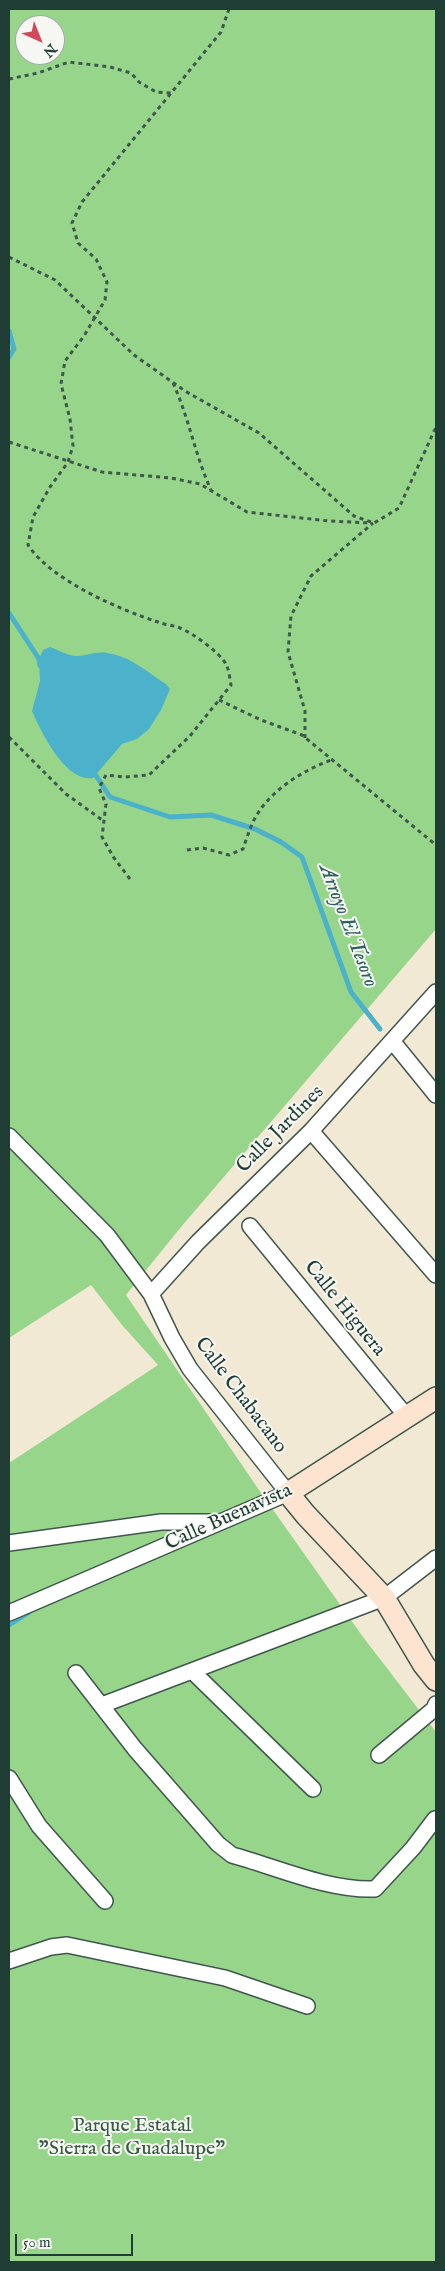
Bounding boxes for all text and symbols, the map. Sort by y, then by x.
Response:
north arrow [15,15,65,65]
text: N [39,39,60,61]
water label: Arroyo El Tesoro [312,861,382,991]
street label: Calle Jardines [232,1081,330,1179]
street label: Calle Higuera [298,1256,390,1362]
street label: Calle Chabacano [189,1333,291,1459]
street label: Calle Buenavista [162,1479,296,1557]
park label: Parque Estatal "Sierra de Guadalupe" [39,2115,225,2162]
scale bar [18,2224,135,2256]
text: 50 m [23,2233,51,2252]

